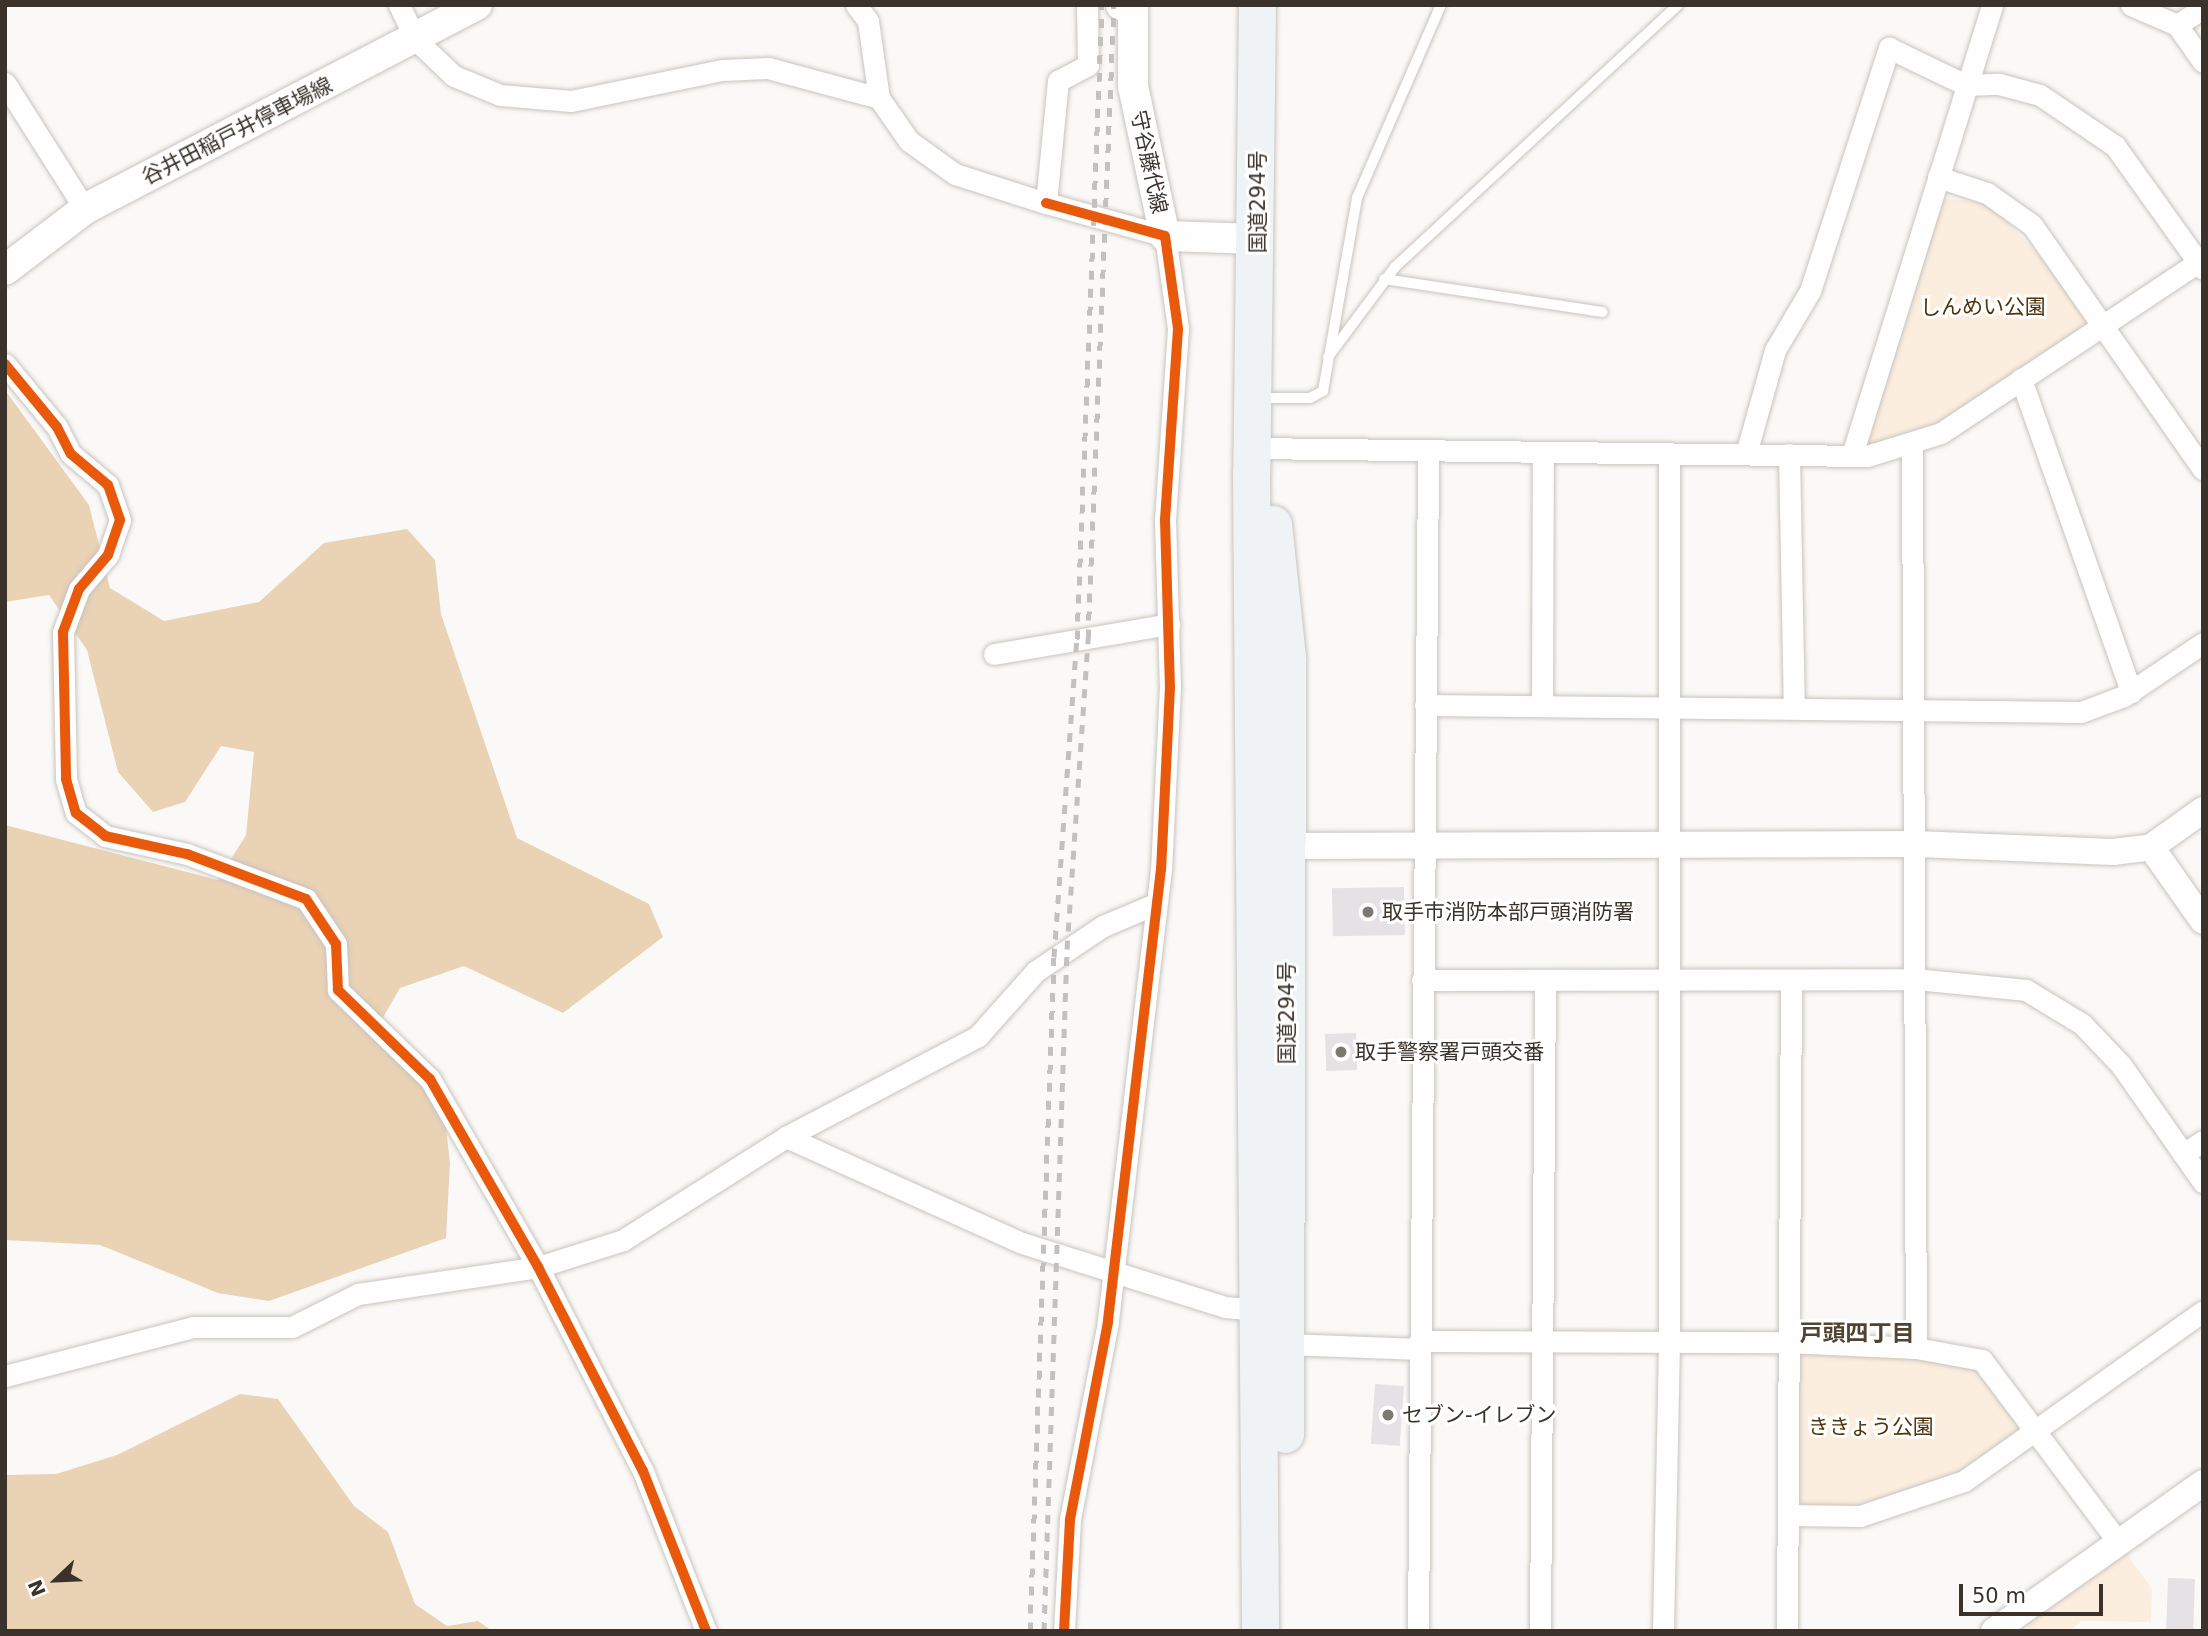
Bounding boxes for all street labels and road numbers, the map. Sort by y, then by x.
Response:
street label: 谷井田稲戸井停車場線 [138,72,336,190]
street label: 守谷藤代線 [1126,108,1172,216]
street label: 国道294号 [1245,150,1271,254]
street label: 国道294号 [1274,961,1300,1065]

